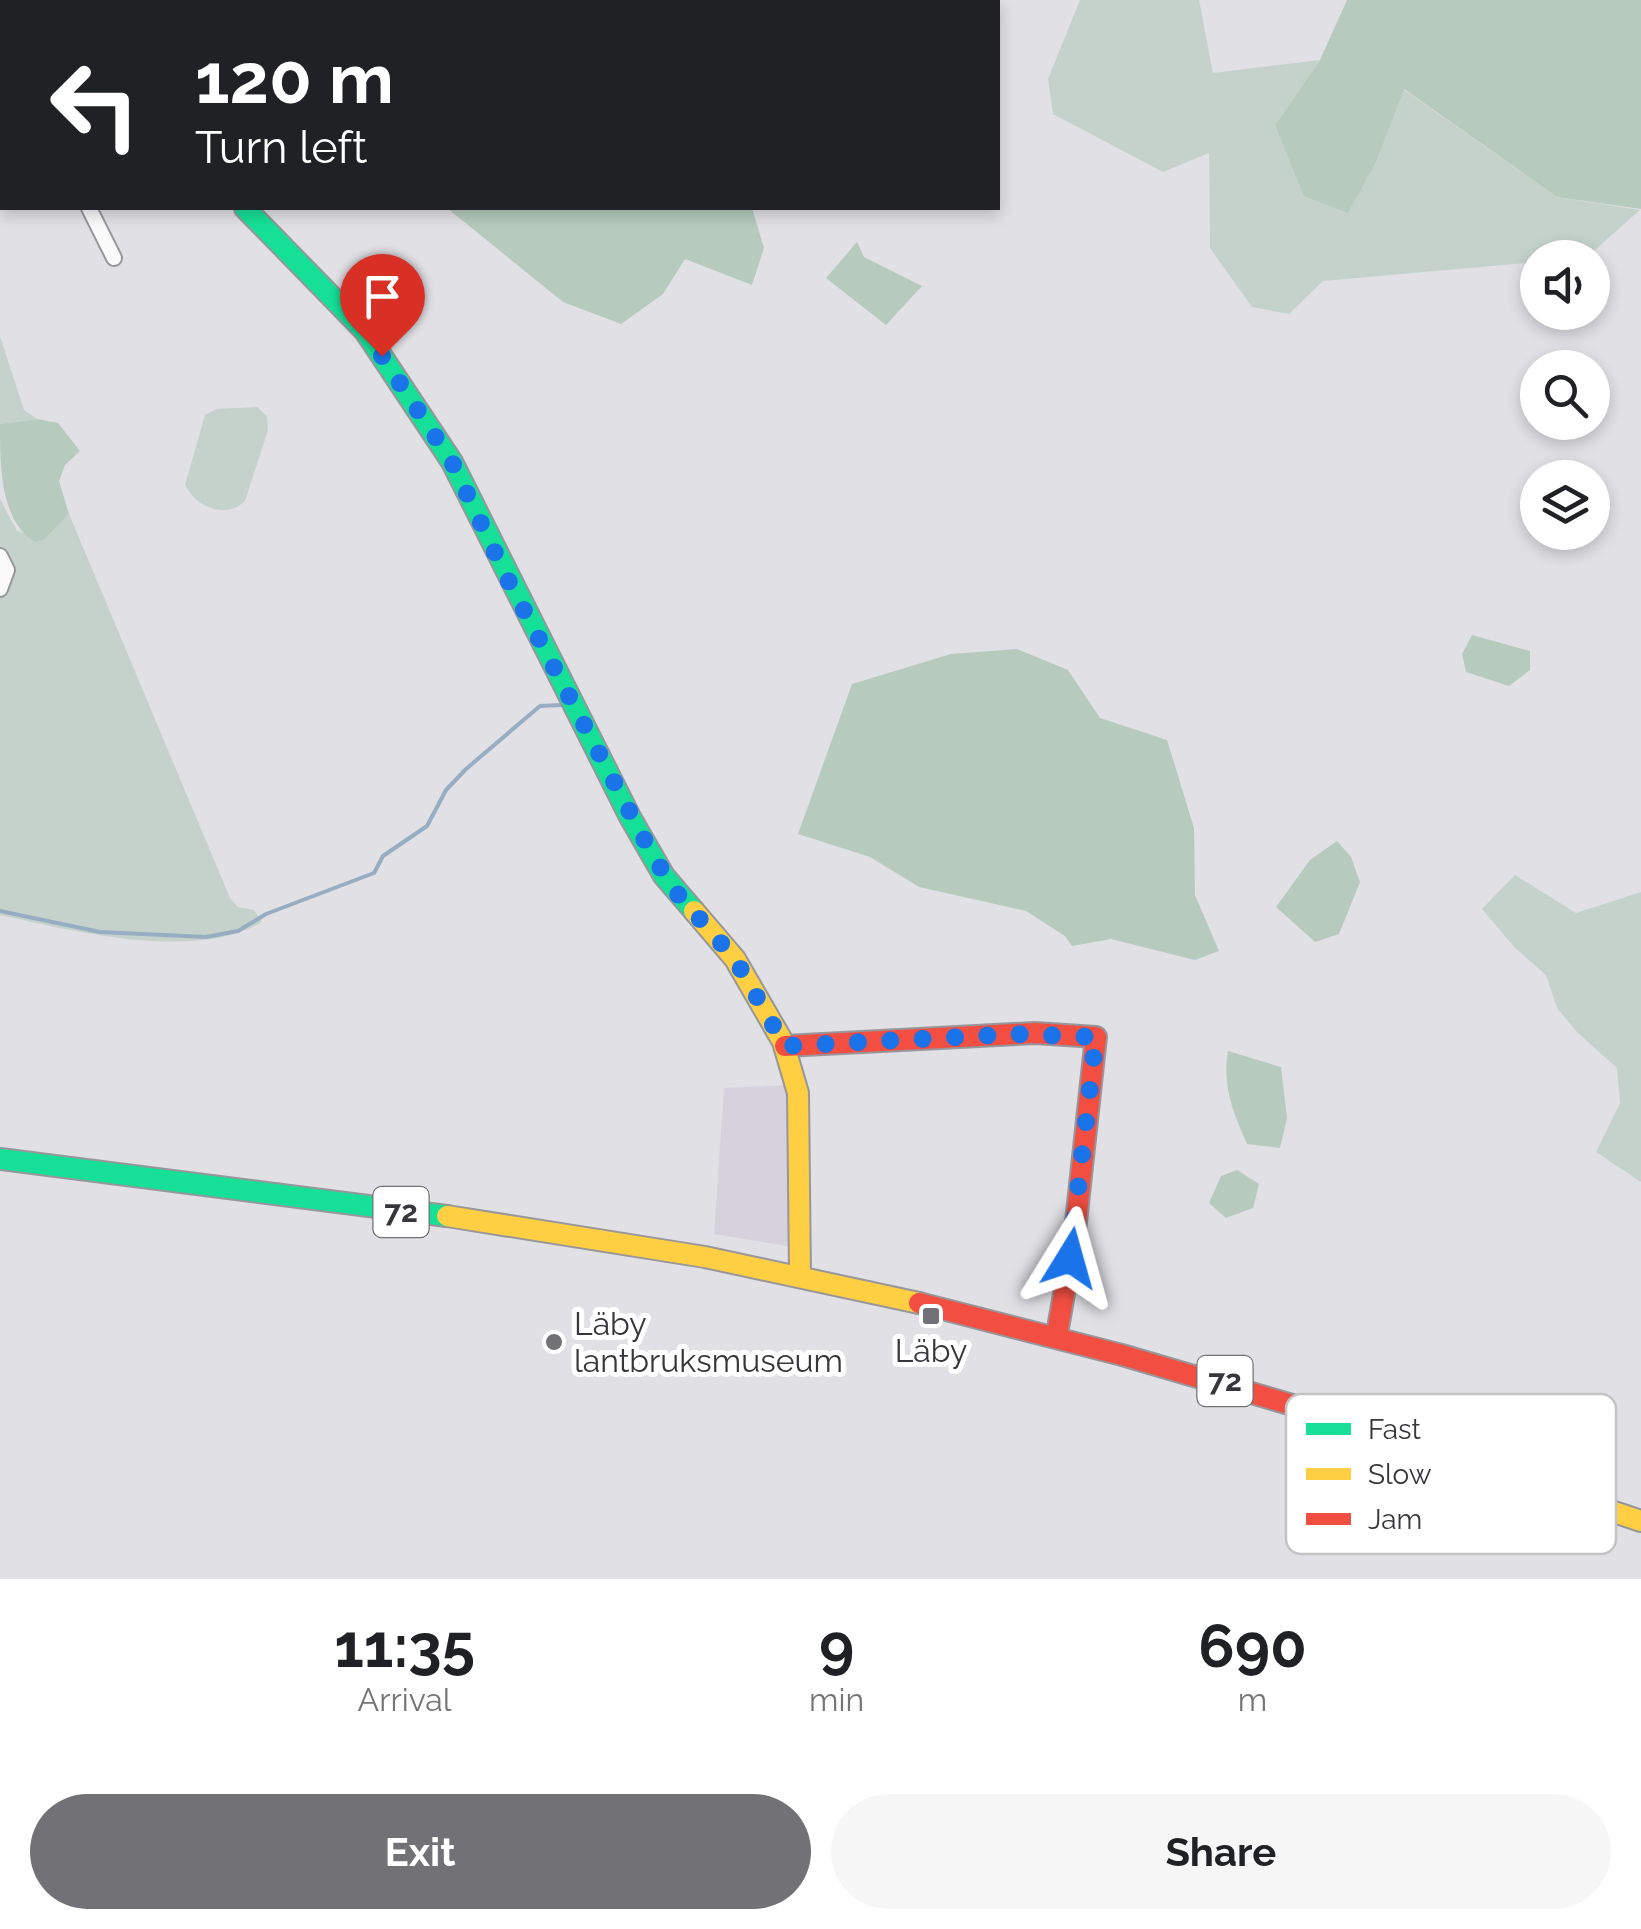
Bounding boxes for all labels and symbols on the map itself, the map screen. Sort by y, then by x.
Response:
pin [340,254,425,357]
road number: 72 [374,1187,428,1237]
position arrow [1018,1206,1122,1310]
place label: Läby lantbruksmuseum [574,1305,843,1379]
marker: Läby [920,1305,942,1327]
marker: Läby lantbruksmuseum [543,1331,565,1353]
place label: Läby [895,1332,967,1369]
road number: 72 [1198,1356,1252,1406]
legend [1286,1394,1616,1554]
text: Fast [1368,1413,1421,1446]
text: Slow [1368,1458,1432,1491]
text: Jam [1368,1503,1422,1536]

